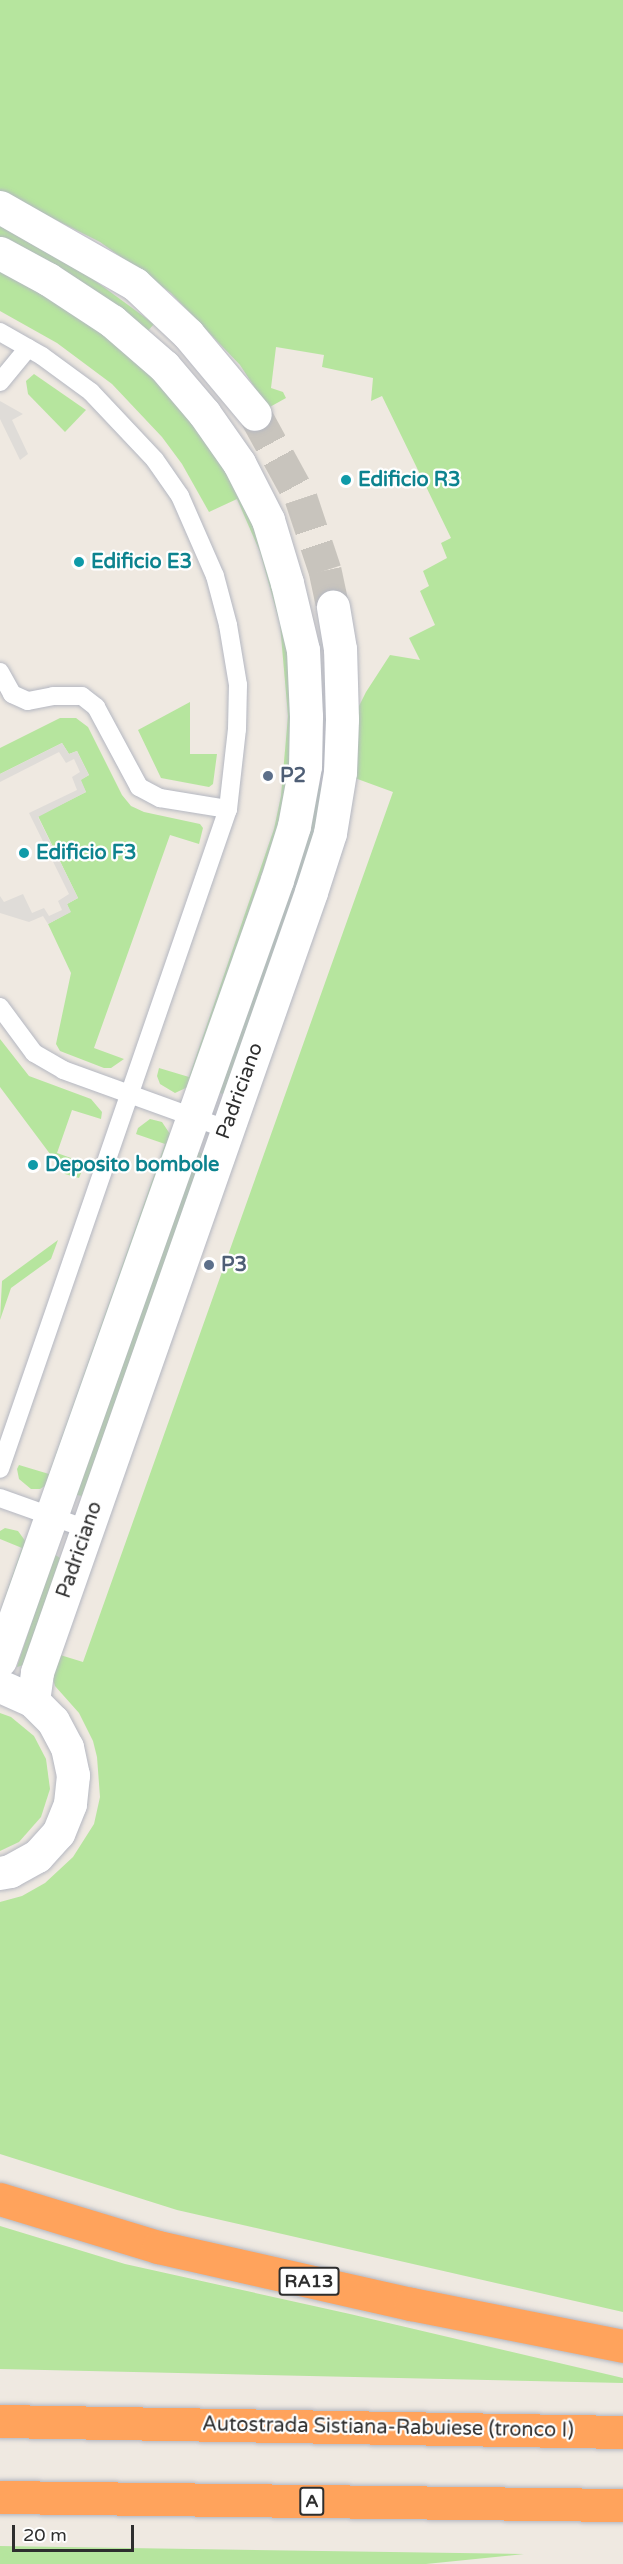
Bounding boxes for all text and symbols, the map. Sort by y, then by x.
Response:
place label: Edificio R3 [358,468,461,492]
marker: Edificio R3 [339,473,353,487]
place label: Edificio E3 [91,550,192,574]
marker: Edificio E3 [72,555,86,569]
place label: P2 [280,764,306,788]
marker: P2 [261,769,275,783]
place label: Edificio F3 [36,841,137,865]
marker: Edificio F3 [17,846,31,860]
street label: Padriciano [212,1040,268,1142]
place label: Deposito bombole [45,1153,219,1177]
marker: Deposito bombole [26,1158,40,1172]
place label: P3 [221,1253,247,1277]
marker: P3 [202,1258,216,1272]
street label: Padriciano [52,1499,108,1601]
road number: RA13 [278,2266,340,2296]
street label: Autostrada Sistiana-Rabuiese (tronco I) [202,2413,574,2443]
road number: A [298,2486,326,2516]
scale bar [15,2513,136,2551]
text: 20 m [23,2524,67,2546]

